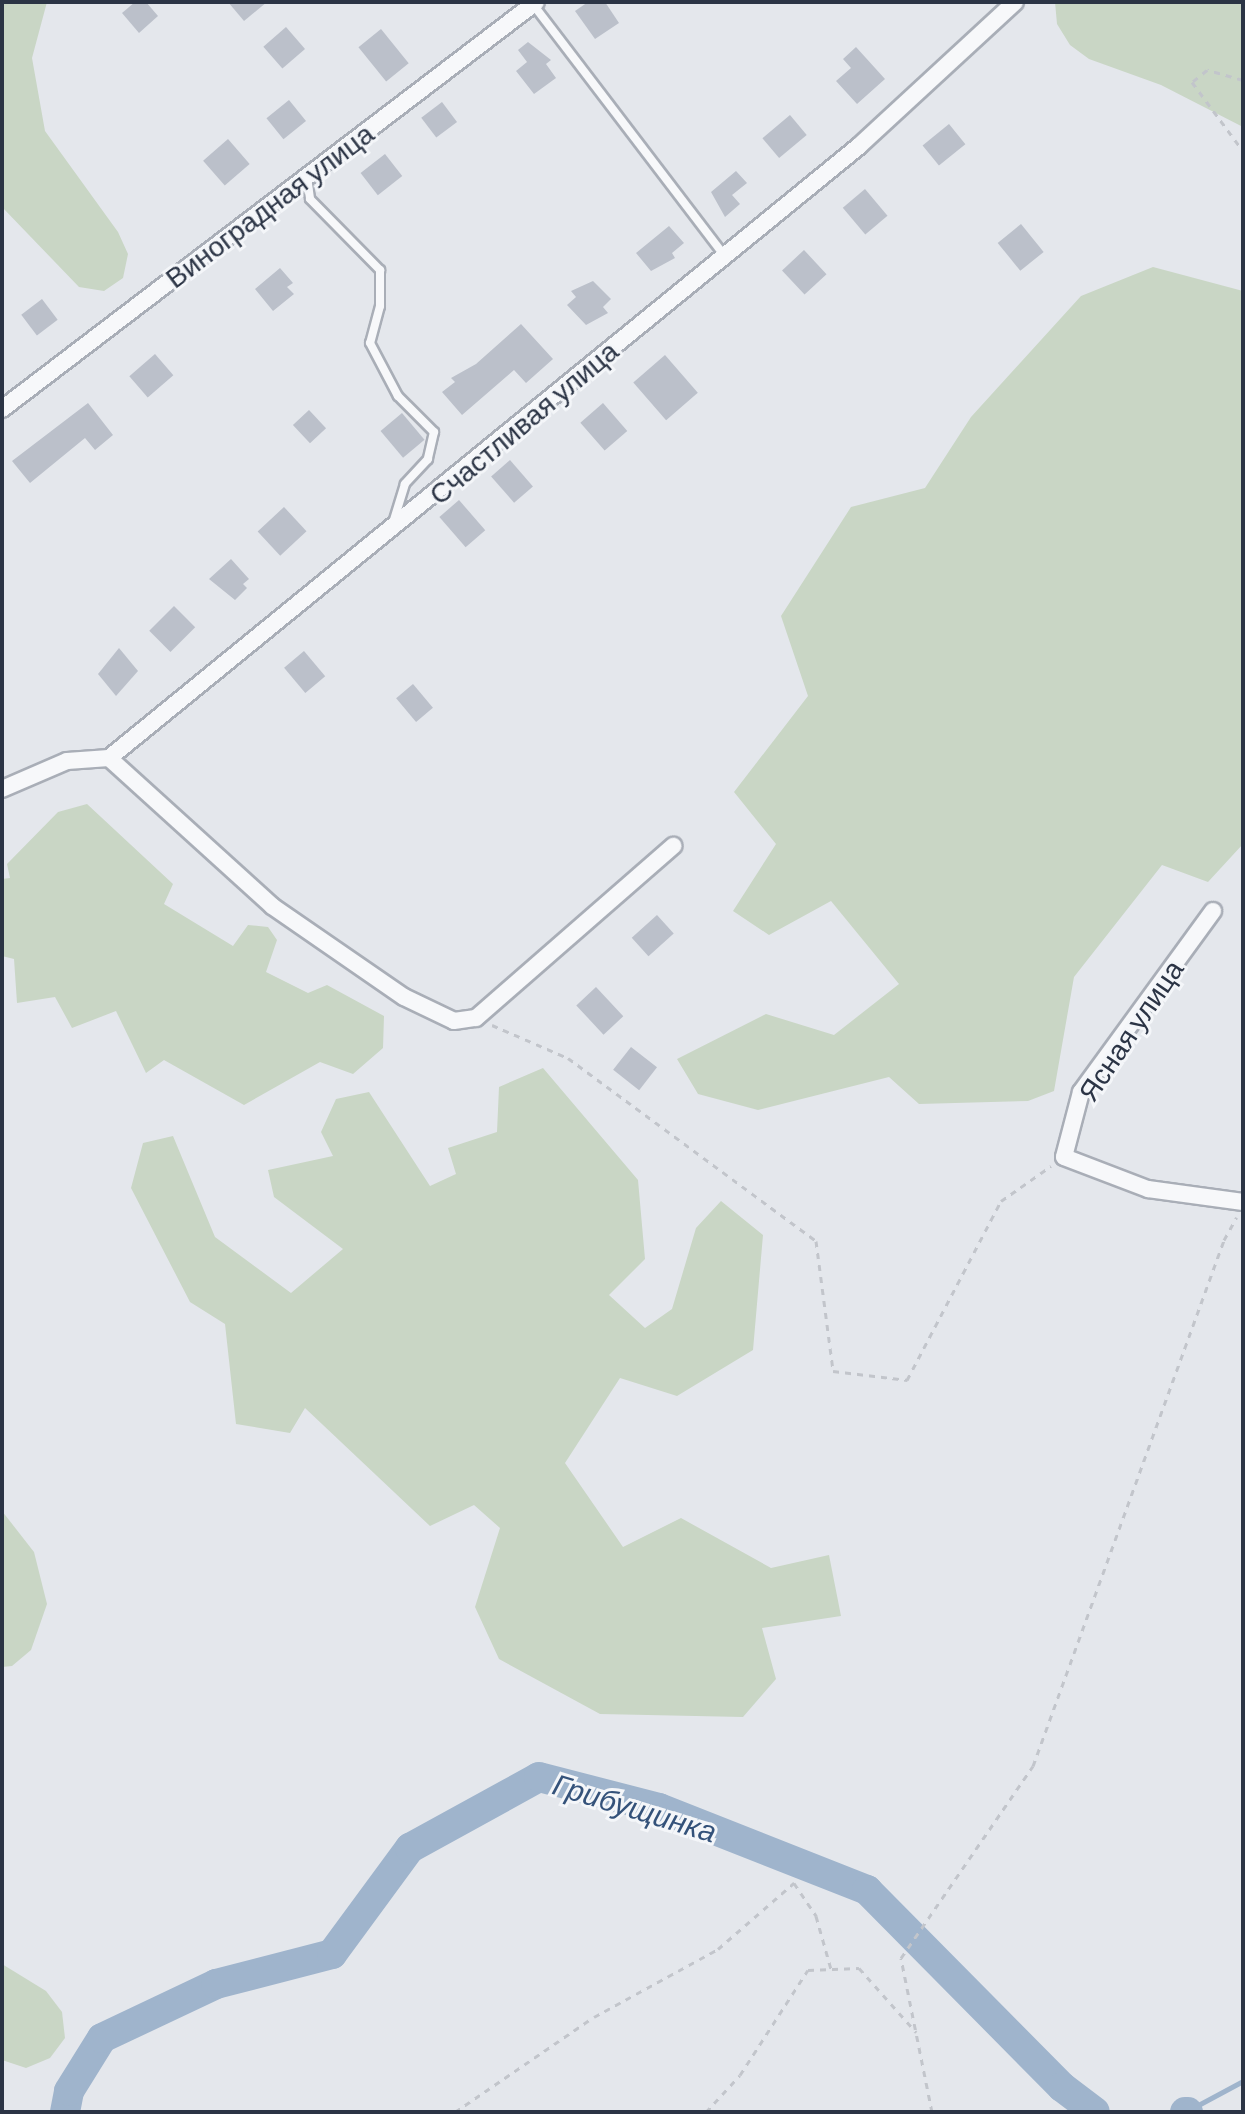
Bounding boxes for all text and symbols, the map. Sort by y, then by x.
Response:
street label: Виноградная улица [158,116,380,294]
street label: Счастливая улица [422,333,624,511]
street label: Ясная улица [1071,953,1189,1107]
water label: Грибущинка [549,1765,721,1849]

